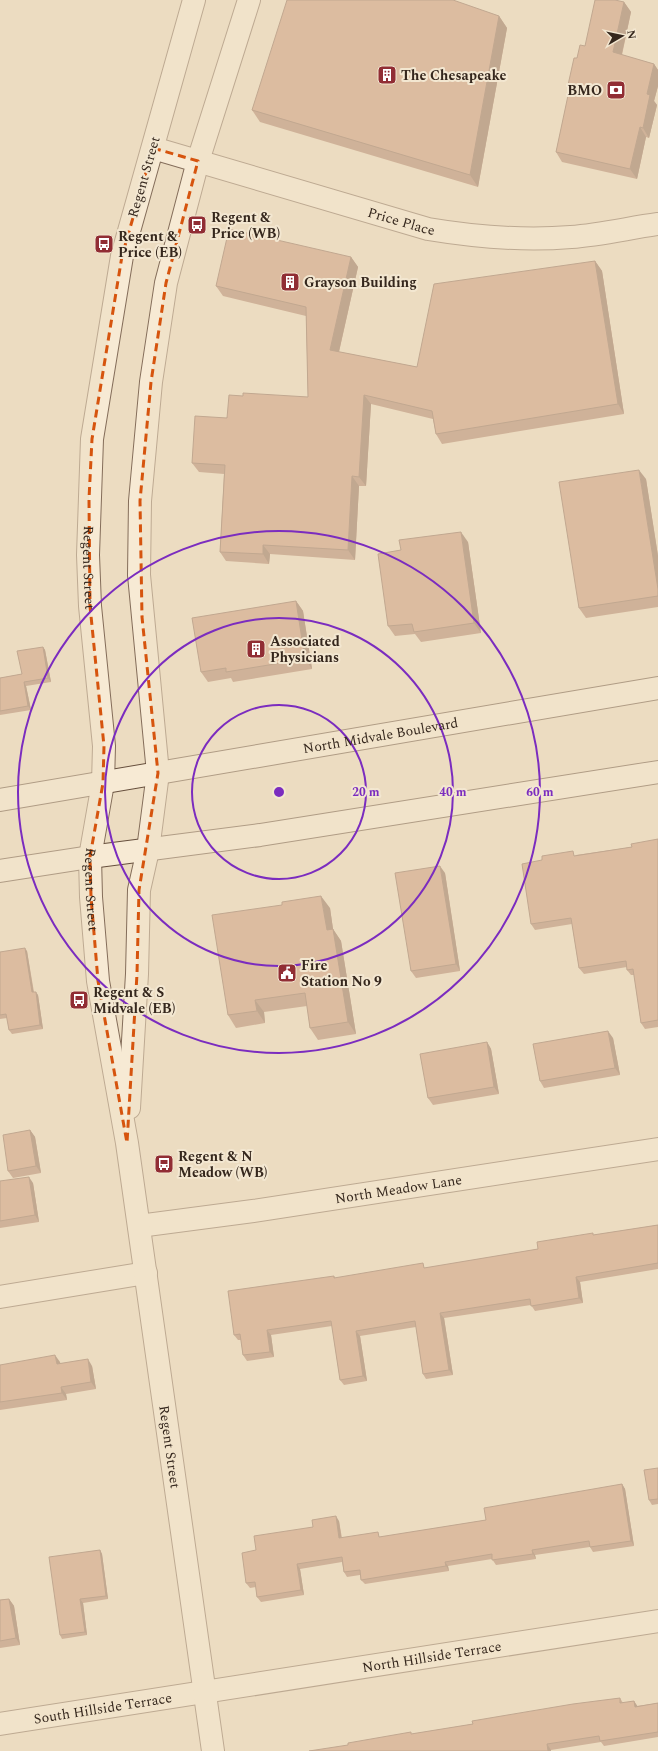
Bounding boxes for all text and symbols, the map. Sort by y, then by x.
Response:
north arrow [602,16,642,56]
text: N [622,29,640,40]
building icon: The Chesapeake [376,64,398,86]
place label: The Chesapeake [401,65,507,86]
bank icon: BMO [605,79,627,101]
place label: BMO [567,80,602,101]
street label: Regent Street [122,134,166,220]
street label: Price Place [365,201,437,241]
place label: Regent & Price (WB) [211,207,280,244]
bus stop icon: Regent & Price (WB) [186,214,208,236]
place label: Regent & Price (EB) [118,226,182,263]
bus stop icon: Regent & Price (EB) [93,233,115,255]
building icon: Grayson Building [279,271,301,293]
place label: Grayson Building [304,272,417,293]
street label: Regent Street [77,525,101,610]
place label: Associated Physicians [270,631,340,668]
building icon: Associated Physicians [245,638,267,660]
street label: North Midvale Boulevard [301,712,460,759]
text: 20 m [352,783,380,802]
text: 40 m [439,783,467,802]
text: 60 m [526,783,554,802]
centre of rings [272,785,286,799]
street label: Regent Street [80,846,104,932]
place label: Fire Station No 9 [301,955,382,992]
public building icon: Fire Station No 9 [276,962,298,984]
place label: Regent & S Midvale (EB) [93,982,175,1019]
bus stop icon: Regent & S Midvale (EB) [68,989,90,1011]
place label: Regent & N Meadow (WB) [178,1146,267,1183]
bus stop icon: Regent & N Meadow (WB) [153,1153,175,1175]
street label: North Meadow Lane [333,1169,463,1209]
street label: Regent Street [154,1404,186,1490]
street label: North Hillside Terrace [361,1635,503,1678]
street label: South Hillside Terrace [32,1687,173,1729]

